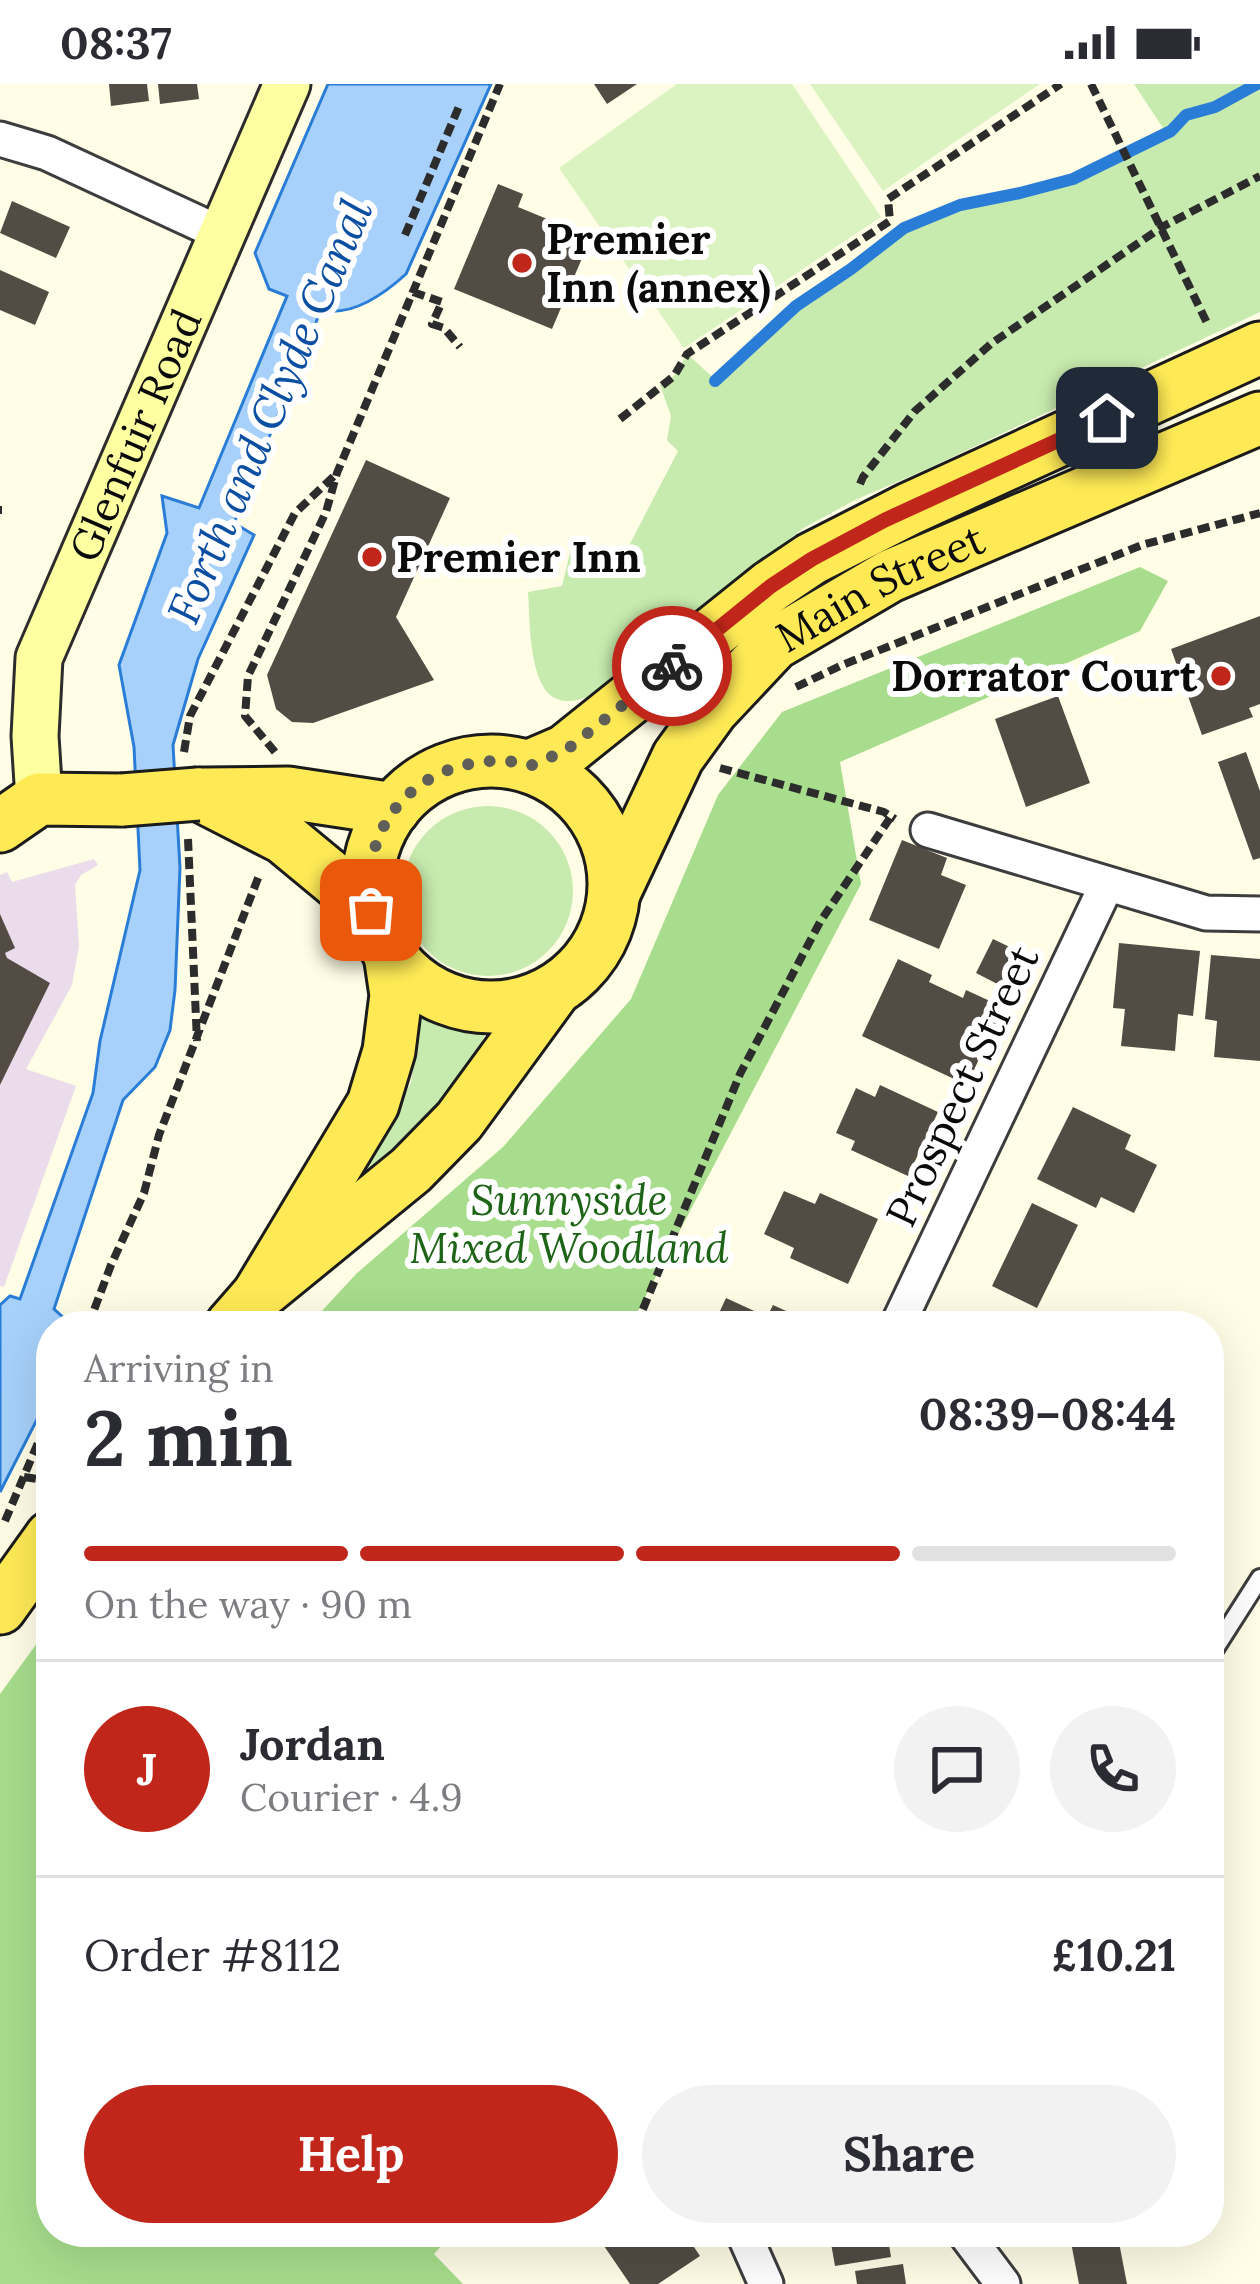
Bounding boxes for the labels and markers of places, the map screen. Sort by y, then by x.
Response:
place label: Premier Inn (annex) [546,212,771,314]
marker: Premier Inn (annex) [509,250,535,276]
pin [1056,367,1158,469]
place label: Premier Inn [396,530,641,584]
marker: Premier Inn [359,544,385,570]
place label: Dorrator Court [891,649,1198,703]
marker: Dorrator Court [1208,663,1234,689]
pin [320,859,422,961]

